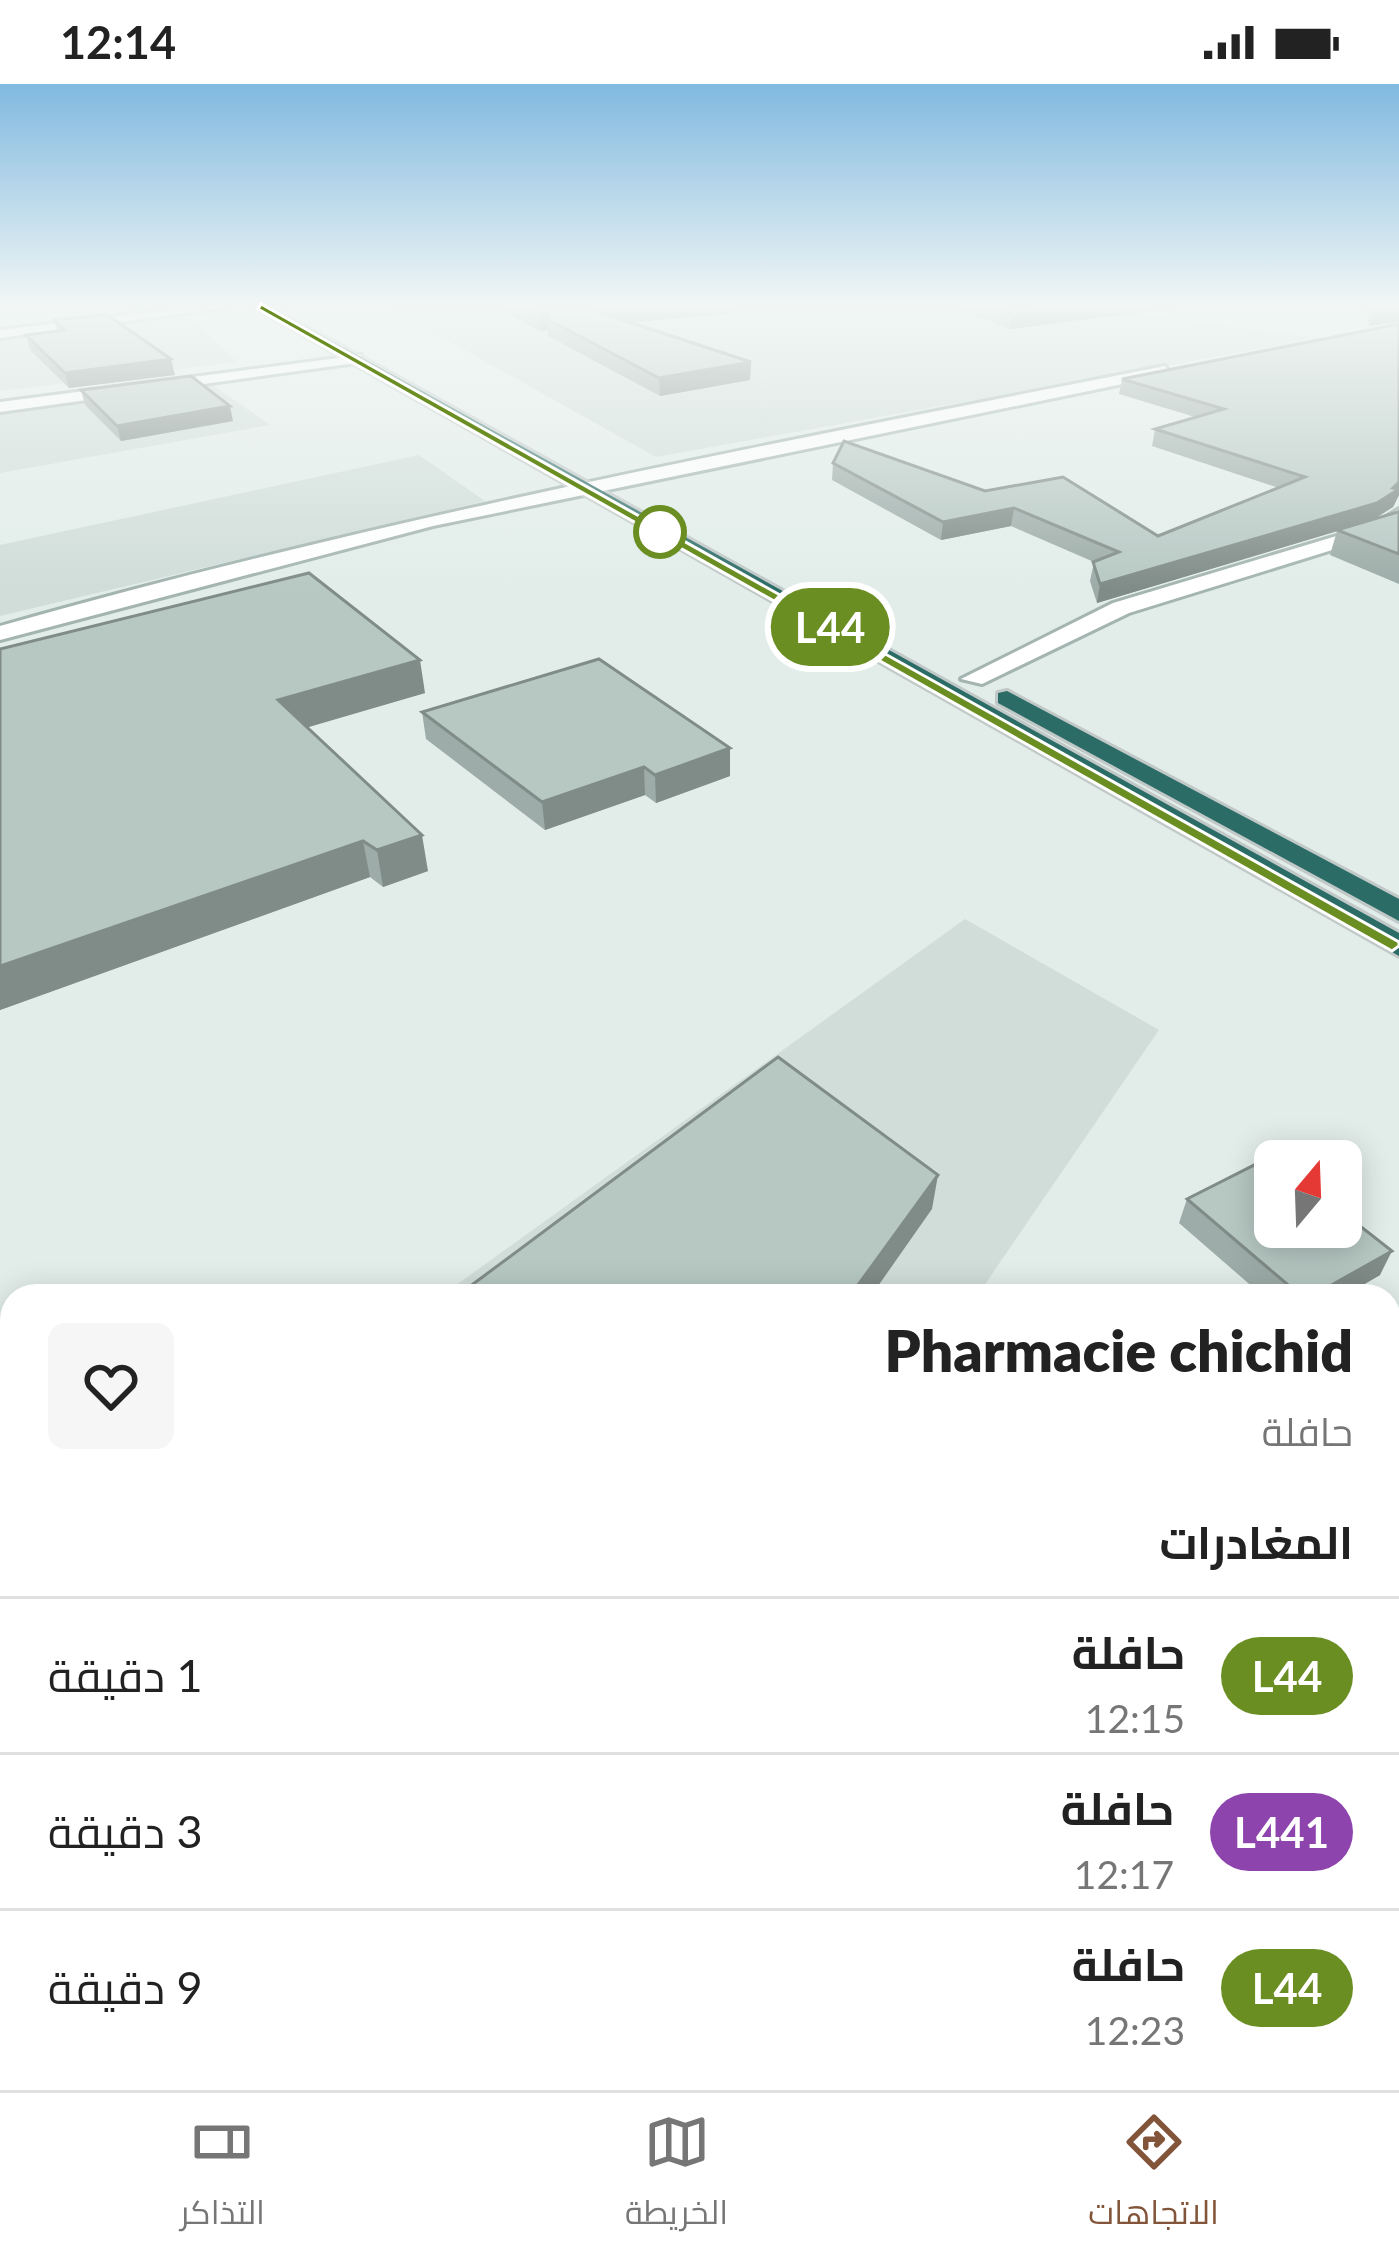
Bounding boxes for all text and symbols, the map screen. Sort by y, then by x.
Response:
text: 12:14 [60,15,176,69]
unlabelled marker [635,507,685,557]
line badge: L44 [761,588,899,666]
text: L44 [795,602,865,652]
north arrow [1254,1140,1362,1248]
map controls [1254,1140,1362,1248]
text: Pharmacie chichid [885,1316,1353,1384]
button: heart [48,1323,174,1449]
text: حافلة [1262,1408,1353,1454]
text: المغادرات [1159,1515,1353,1569]
text: حافلة [1072,1625,1185,1679]
text: 1 دقيقة [48,1648,203,1702]
text: L44 [1252,1651,1322,1701]
text: 12:15 [1085,1695,1185,1741]
text: حافلة [1061,1781,1174,1835]
text: 3 دقيقة [48,1804,203,1858]
text: L441 [1234,1807,1329,1857]
text: 12:17 [1074,1851,1174,1897]
text: حافلة [1072,1937,1185,1991]
text: 9 دقيقة [48,1960,203,2014]
text: L44 [1252,1963,1322,2013]
text: 12:23 [1085,2007,1185,2053]
tab: التذاكر [180,2109,265,2243]
tab: الخريطة [625,2109,728,2243]
tab: الاتجاهات [1088,2109,1219,2243]

